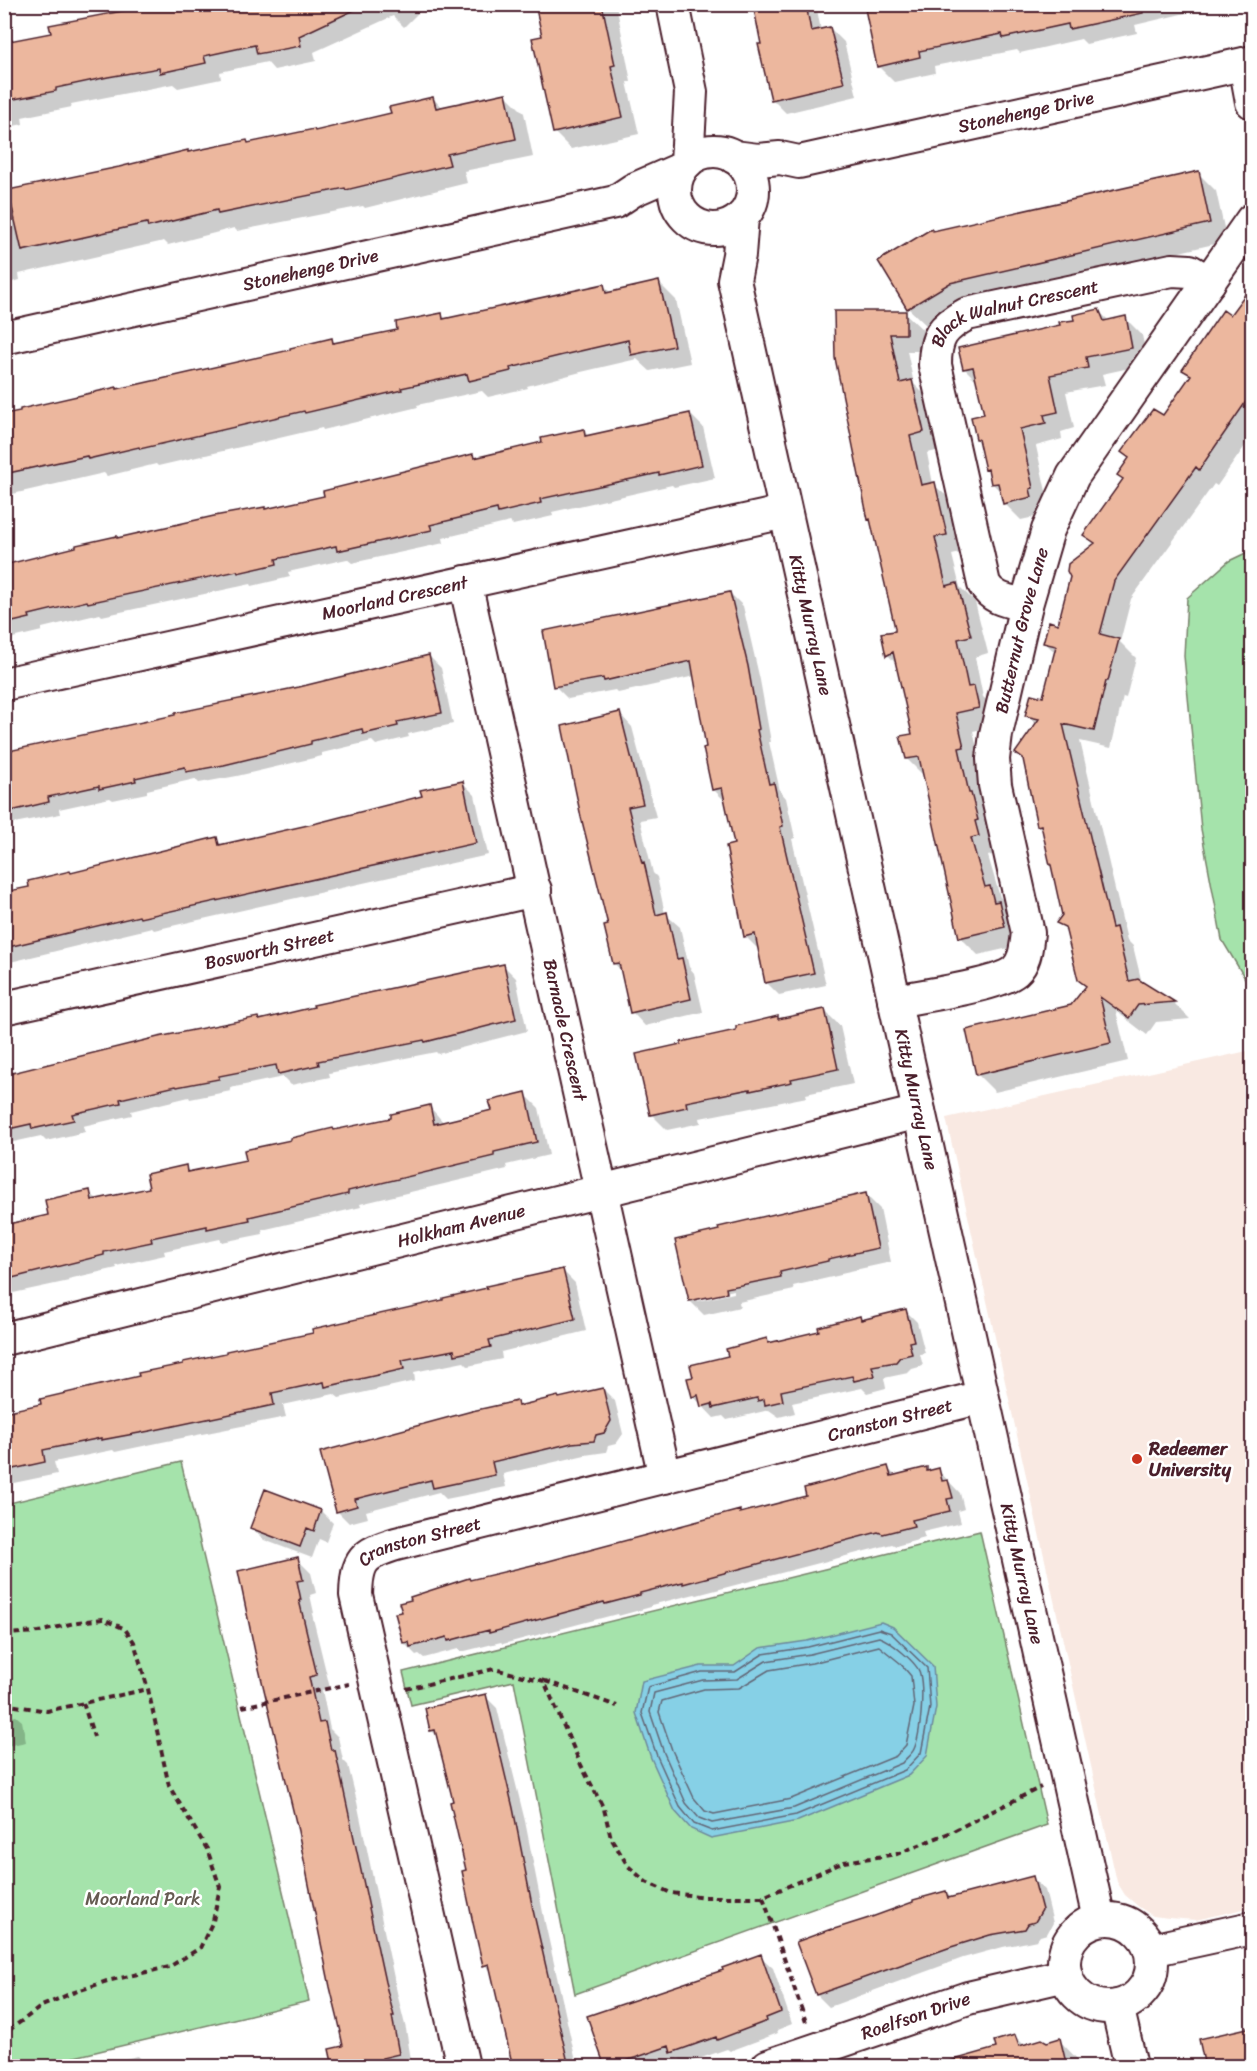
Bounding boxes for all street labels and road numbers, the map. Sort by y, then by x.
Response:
street label: Stonehenge Drive [955,81,1097,142]
street label: Stonehenge Drive [239,239,382,300]
street label: Black Walnut Crescent [921,270,1102,352]
street label: Butternut Grove Lane [985,543,1058,717]
street label: Kitty Murray Lane [780,551,842,699]
street label: Moorland Crescent [318,566,472,630]
street label: Bosworth Street [202,919,338,979]
street label: Barnacle Crescent [534,956,597,1105]
street label: Kitty Murray Lane [885,1026,948,1173]
street label: Holkham Avenue [394,1194,529,1257]
street label: Cranston Street [824,1389,956,1451]
street label: Kitty Murray Lane [991,1500,1053,1647]
street label: Cranston Street [349,1507,485,1574]
street label: Roelfson Drive [857,1982,975,2049]

